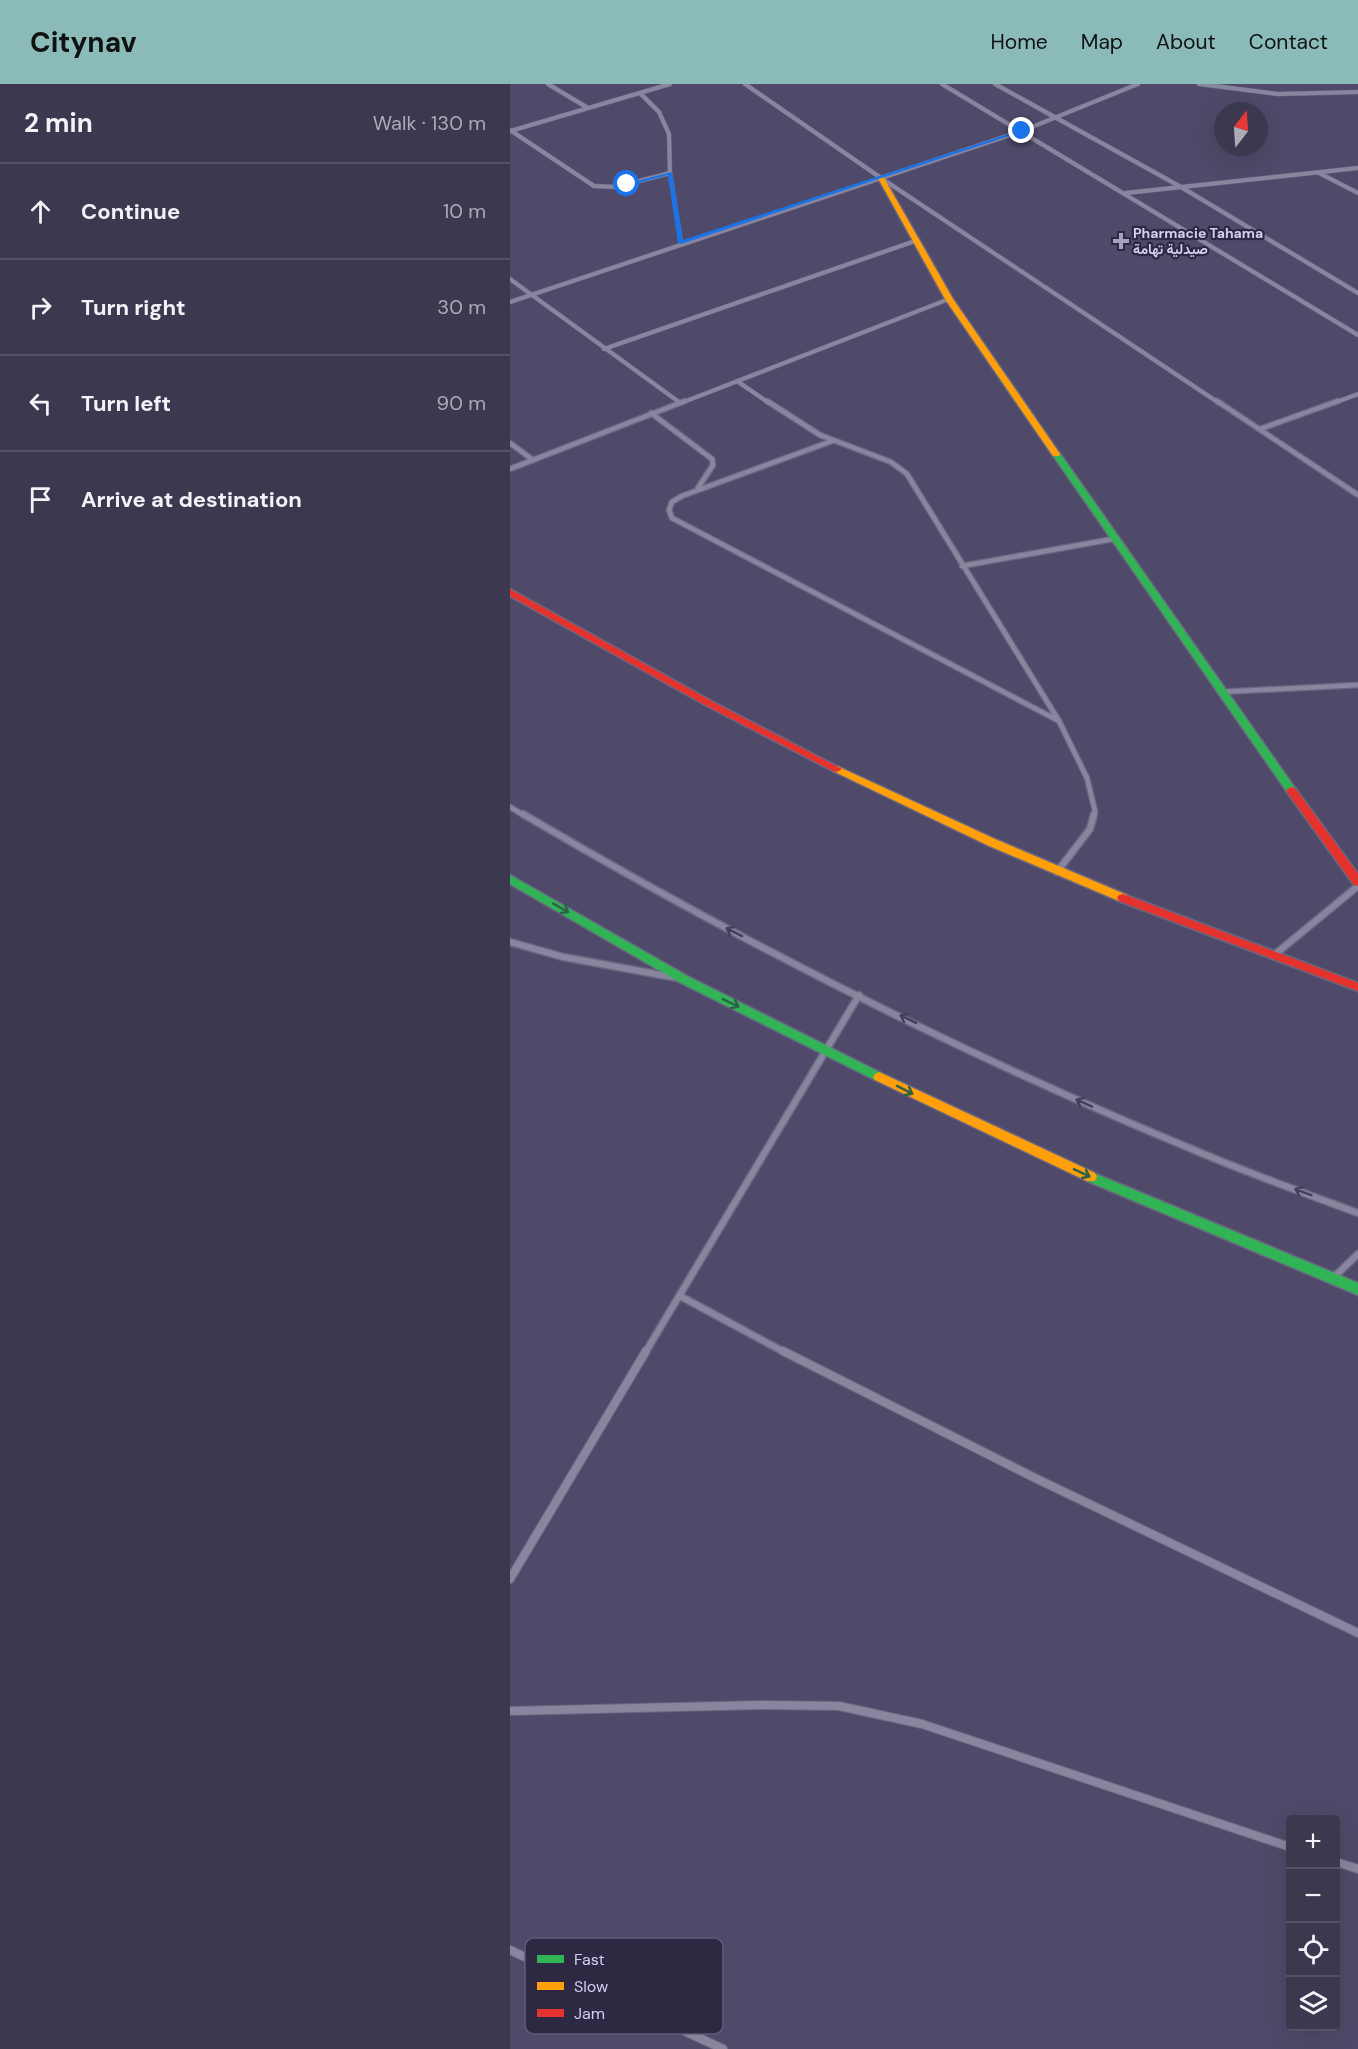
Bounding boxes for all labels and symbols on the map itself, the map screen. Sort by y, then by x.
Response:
north arrow [1214,102,1268,156]
route end [1008,117,1034,143]
route start [613,170,639,196]
place label: Pharmacie Tahama صيدلية تهامة [1133,224,1263,258]
marker: Pharmacie Tahama صيدلية تهامة [1114,234,1128,248]
one-way arrow [552,902,569,914]
one-way arrow [725,925,743,937]
one-way arrow [722,997,740,1009]
one-way arrow [899,1013,917,1025]
one-way arrow [896,1084,914,1096]
one-way arrow [1075,1097,1094,1108]
one-way arrow [1072,1168,1090,1179]
one-way arrow [1295,1186,1313,1197]
legend [525,1938,723,2034]
text: Fast [574,1949,605,1970]
text: Slow [574,1976,608,1997]
text: Jam [574,2003,605,2024]

